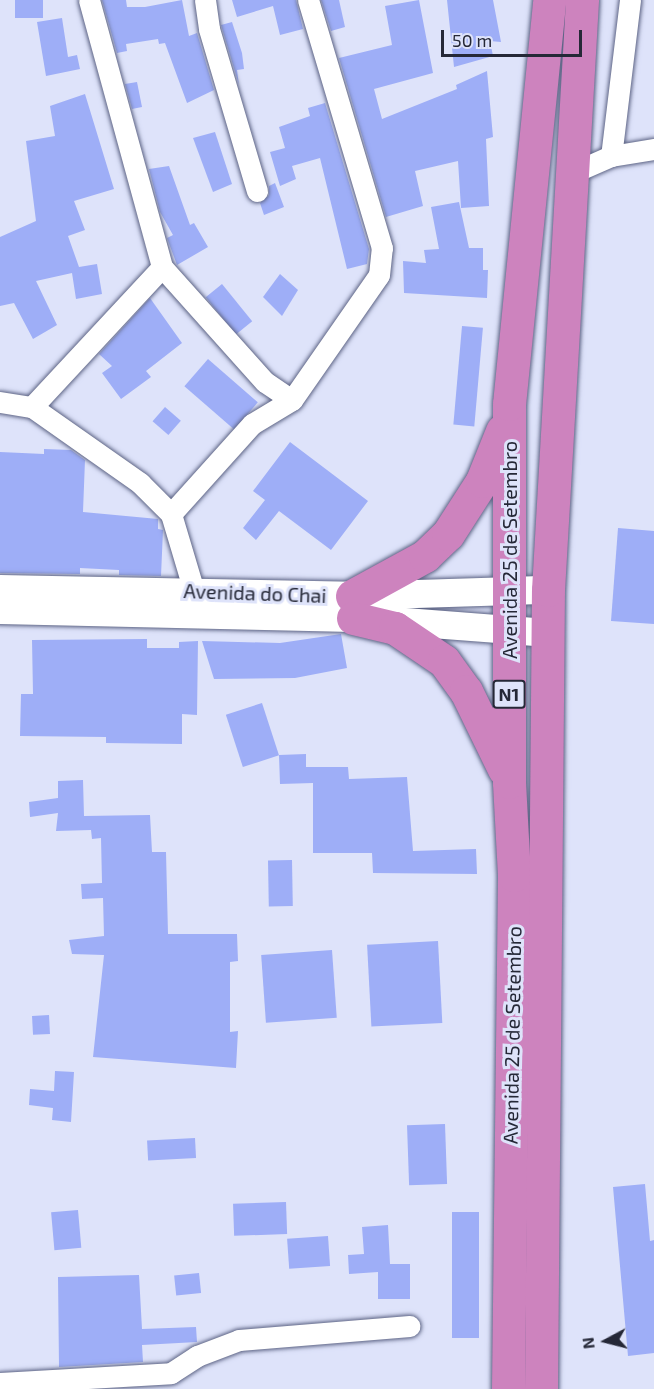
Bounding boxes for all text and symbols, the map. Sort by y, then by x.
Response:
scale bar [444,18,585,56]
text: 50 m [452,29,492,51]
street label: Avenida 25 de Setembro [497,441,521,659]
street label: Avenida do Chai [183,579,327,607]
road number: N1 [492,679,526,709]
street label: Avenida 25 de Setembro [498,926,526,1144]
north arrow [576,1311,636,1371]
text: N [578,1336,598,1350]

